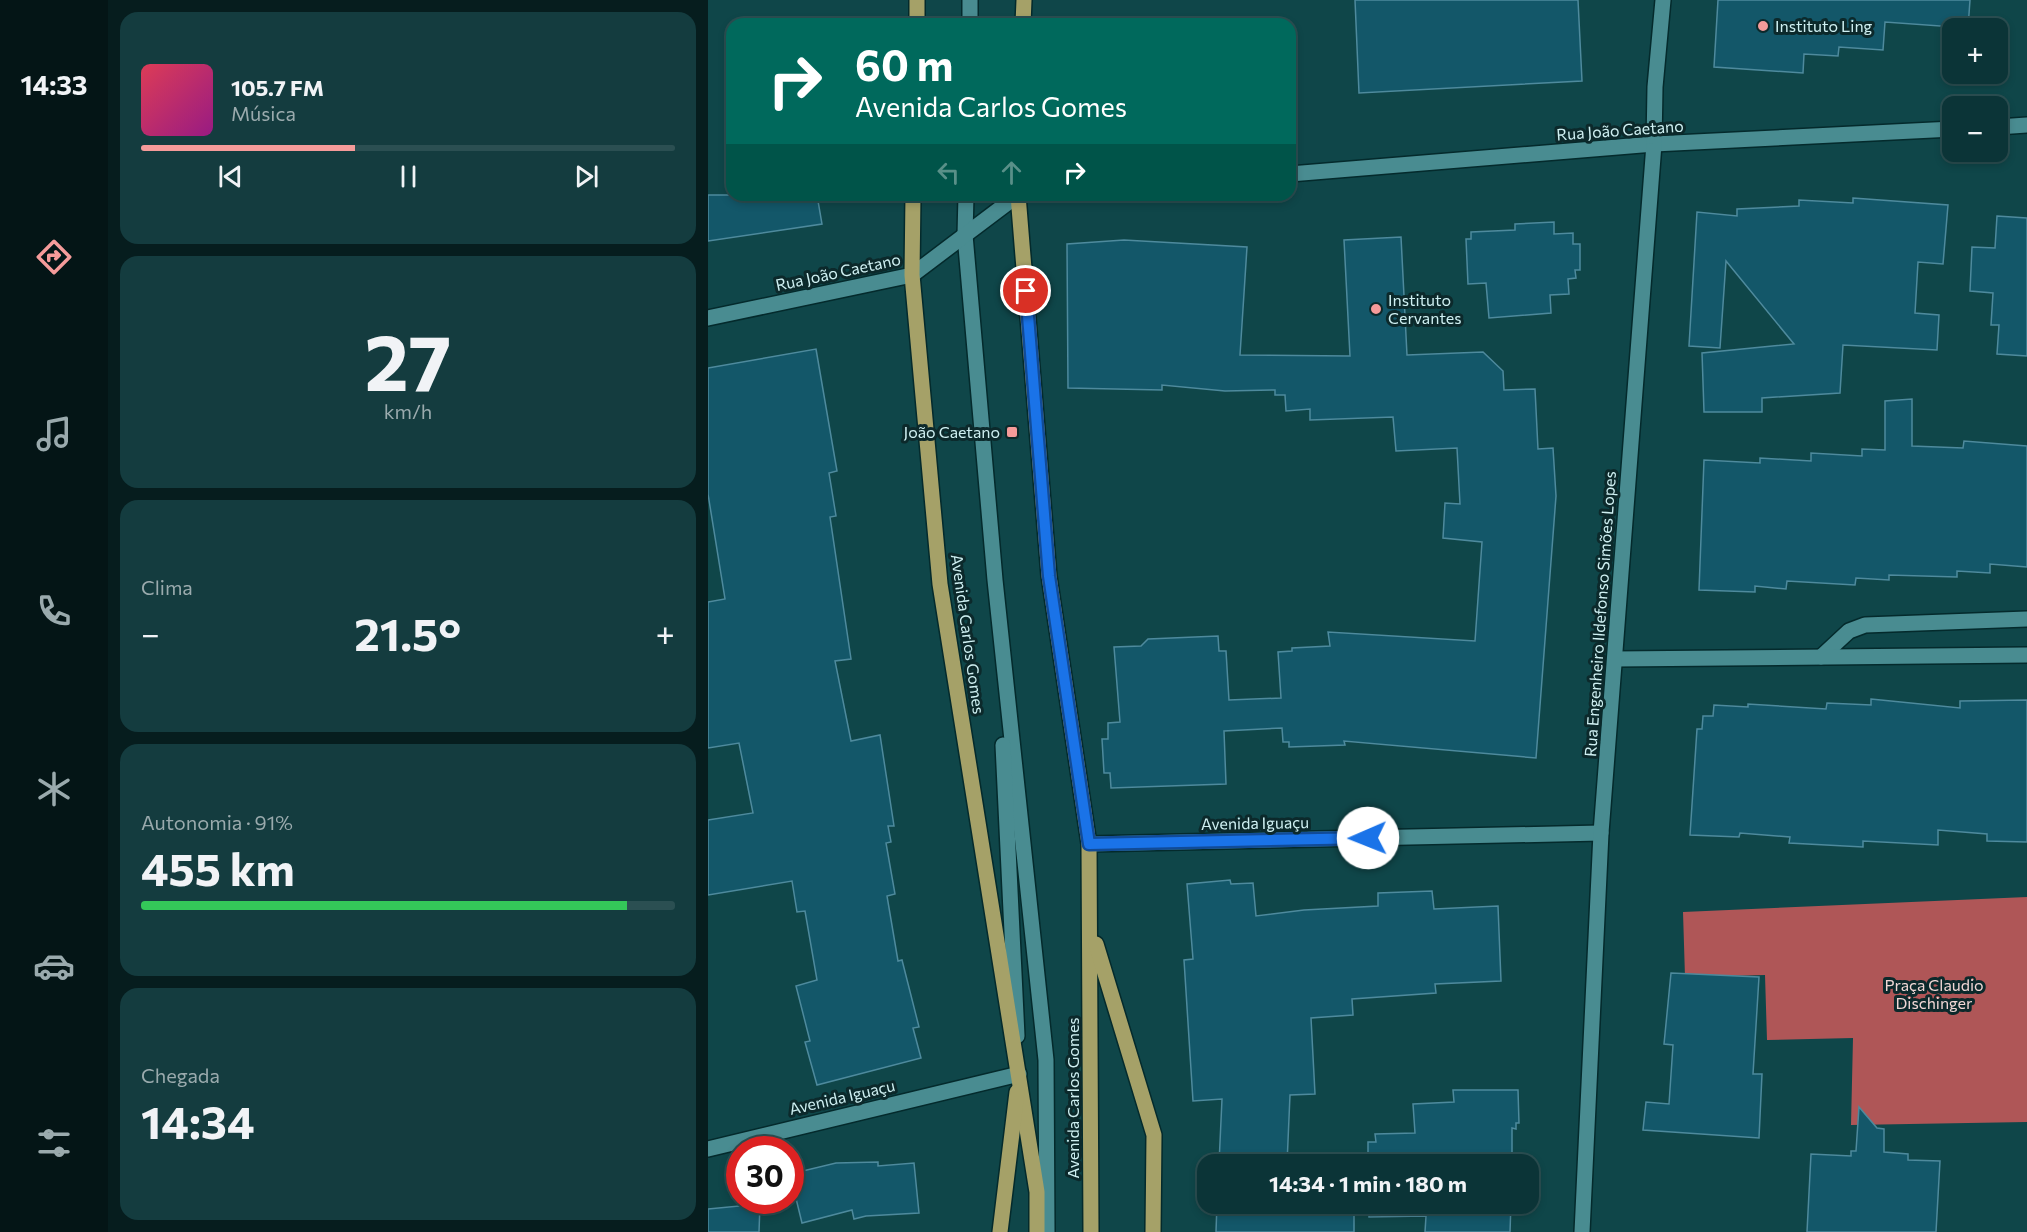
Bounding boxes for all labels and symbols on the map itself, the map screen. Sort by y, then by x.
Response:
place label: Instituto Ling [1775,16,1873,35]
marker: Instituto Ling [1756,19,1770,33]
street label: Rua João Caetano [1556,116,1684,143]
street label: Rua João Caetano [774,249,902,294]
pin [1000,265,1051,316]
place label: Instituto Cervantes [1388,290,1462,327]
marker: Instituto Cervantes [1369,302,1383,316]
place label: João Caetano [904,422,1000,441]
marker: João Caetano [1005,425,1019,439]
street label: Rua Engenheiro Ildefonso Simões Lopes [1580,470,1619,758]
street label: Avenida Carlos Gomes [948,553,989,715]
position arrow [1336,806,1400,870]
street label: Avenida Iguaçu [1201,812,1309,833]
park label: Praça Claudio Dischinger [1884,975,1984,1012]
street label: Avenida Carlos Gomes [1063,1017,1082,1179]
street label: Avenida Iguaçu [787,1075,897,1118]
speed limit sign: 30 [726,1136,804,1214]

